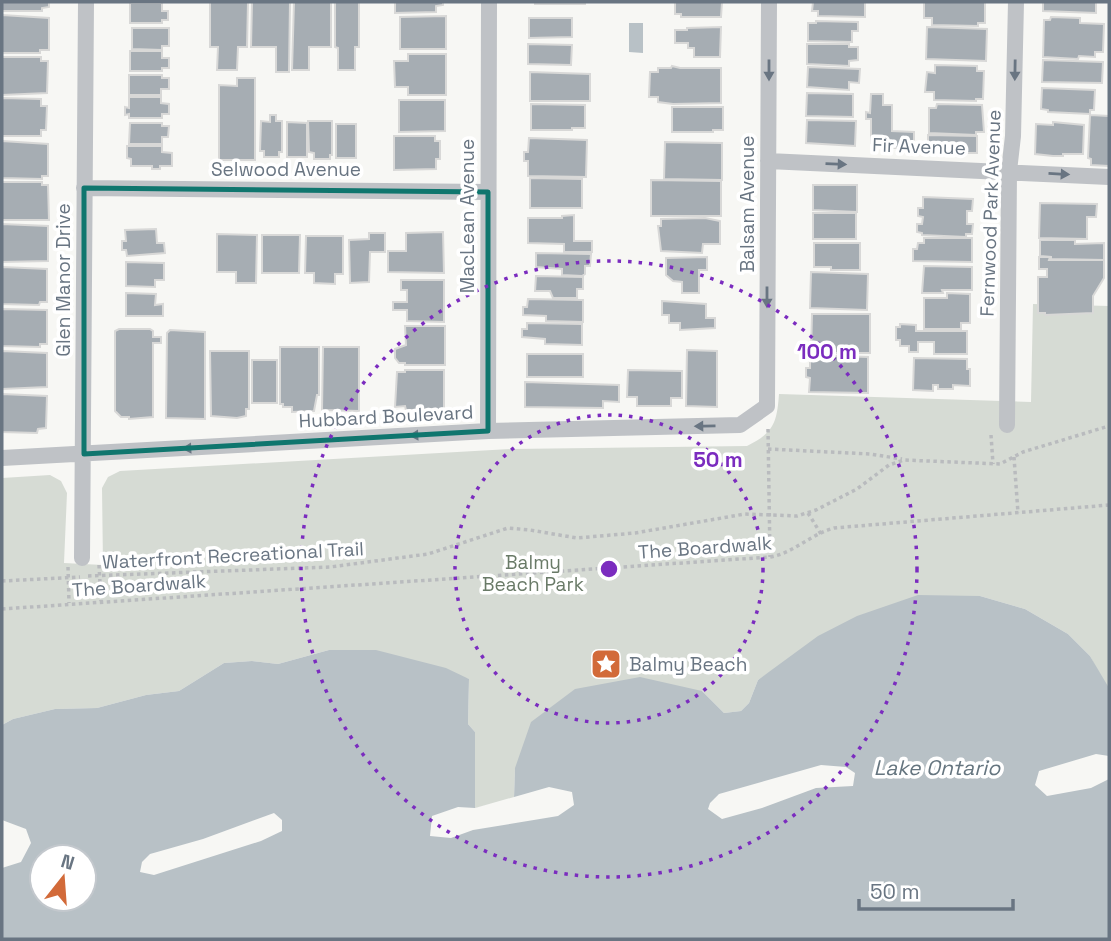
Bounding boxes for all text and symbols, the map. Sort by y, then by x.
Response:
one-way arrow [763,59,774,81]
one-way arrow [1009,59,1021,81]
street label: Fernwood Park Avenue [974,109,1007,317]
street label: Fir Avenue [872,132,966,161]
street label: Balsam Avenue [735,135,760,273]
street label: MacLean Avenue [455,139,480,293]
street label: Selwood Avenue [211,157,361,182]
one-way arrow [826,158,848,169]
one-way arrow [1048,169,1070,180]
street label: Glen Manor Drive [51,203,76,357]
one-way arrow [761,287,773,309]
text: 100 m [797,338,857,365]
street label: Hubbard Boulevard [298,399,474,434]
one-way arrow [694,420,716,432]
one-way arrow [409,429,431,440]
one-way arrow [182,442,204,453]
text: 50 m [693,446,743,473]
street label: The Boardwalk [637,530,773,565]
street label: Waterfront Recreational Trail [102,536,365,575]
park label: Balmy Beach Park [482,550,584,597]
centre of rings [597,557,621,581]
street label: The Boardwalk [71,568,207,603]
place icon: Balmy Beach [589,647,623,681]
place label: Balmy Beach [629,652,747,677]
water label: Lake Ontario [874,754,1001,781]
north arrow [28,843,98,913]
text: N [58,848,78,876]
scale bar [859,867,1013,911]
text: 50 m [870,878,920,905]

